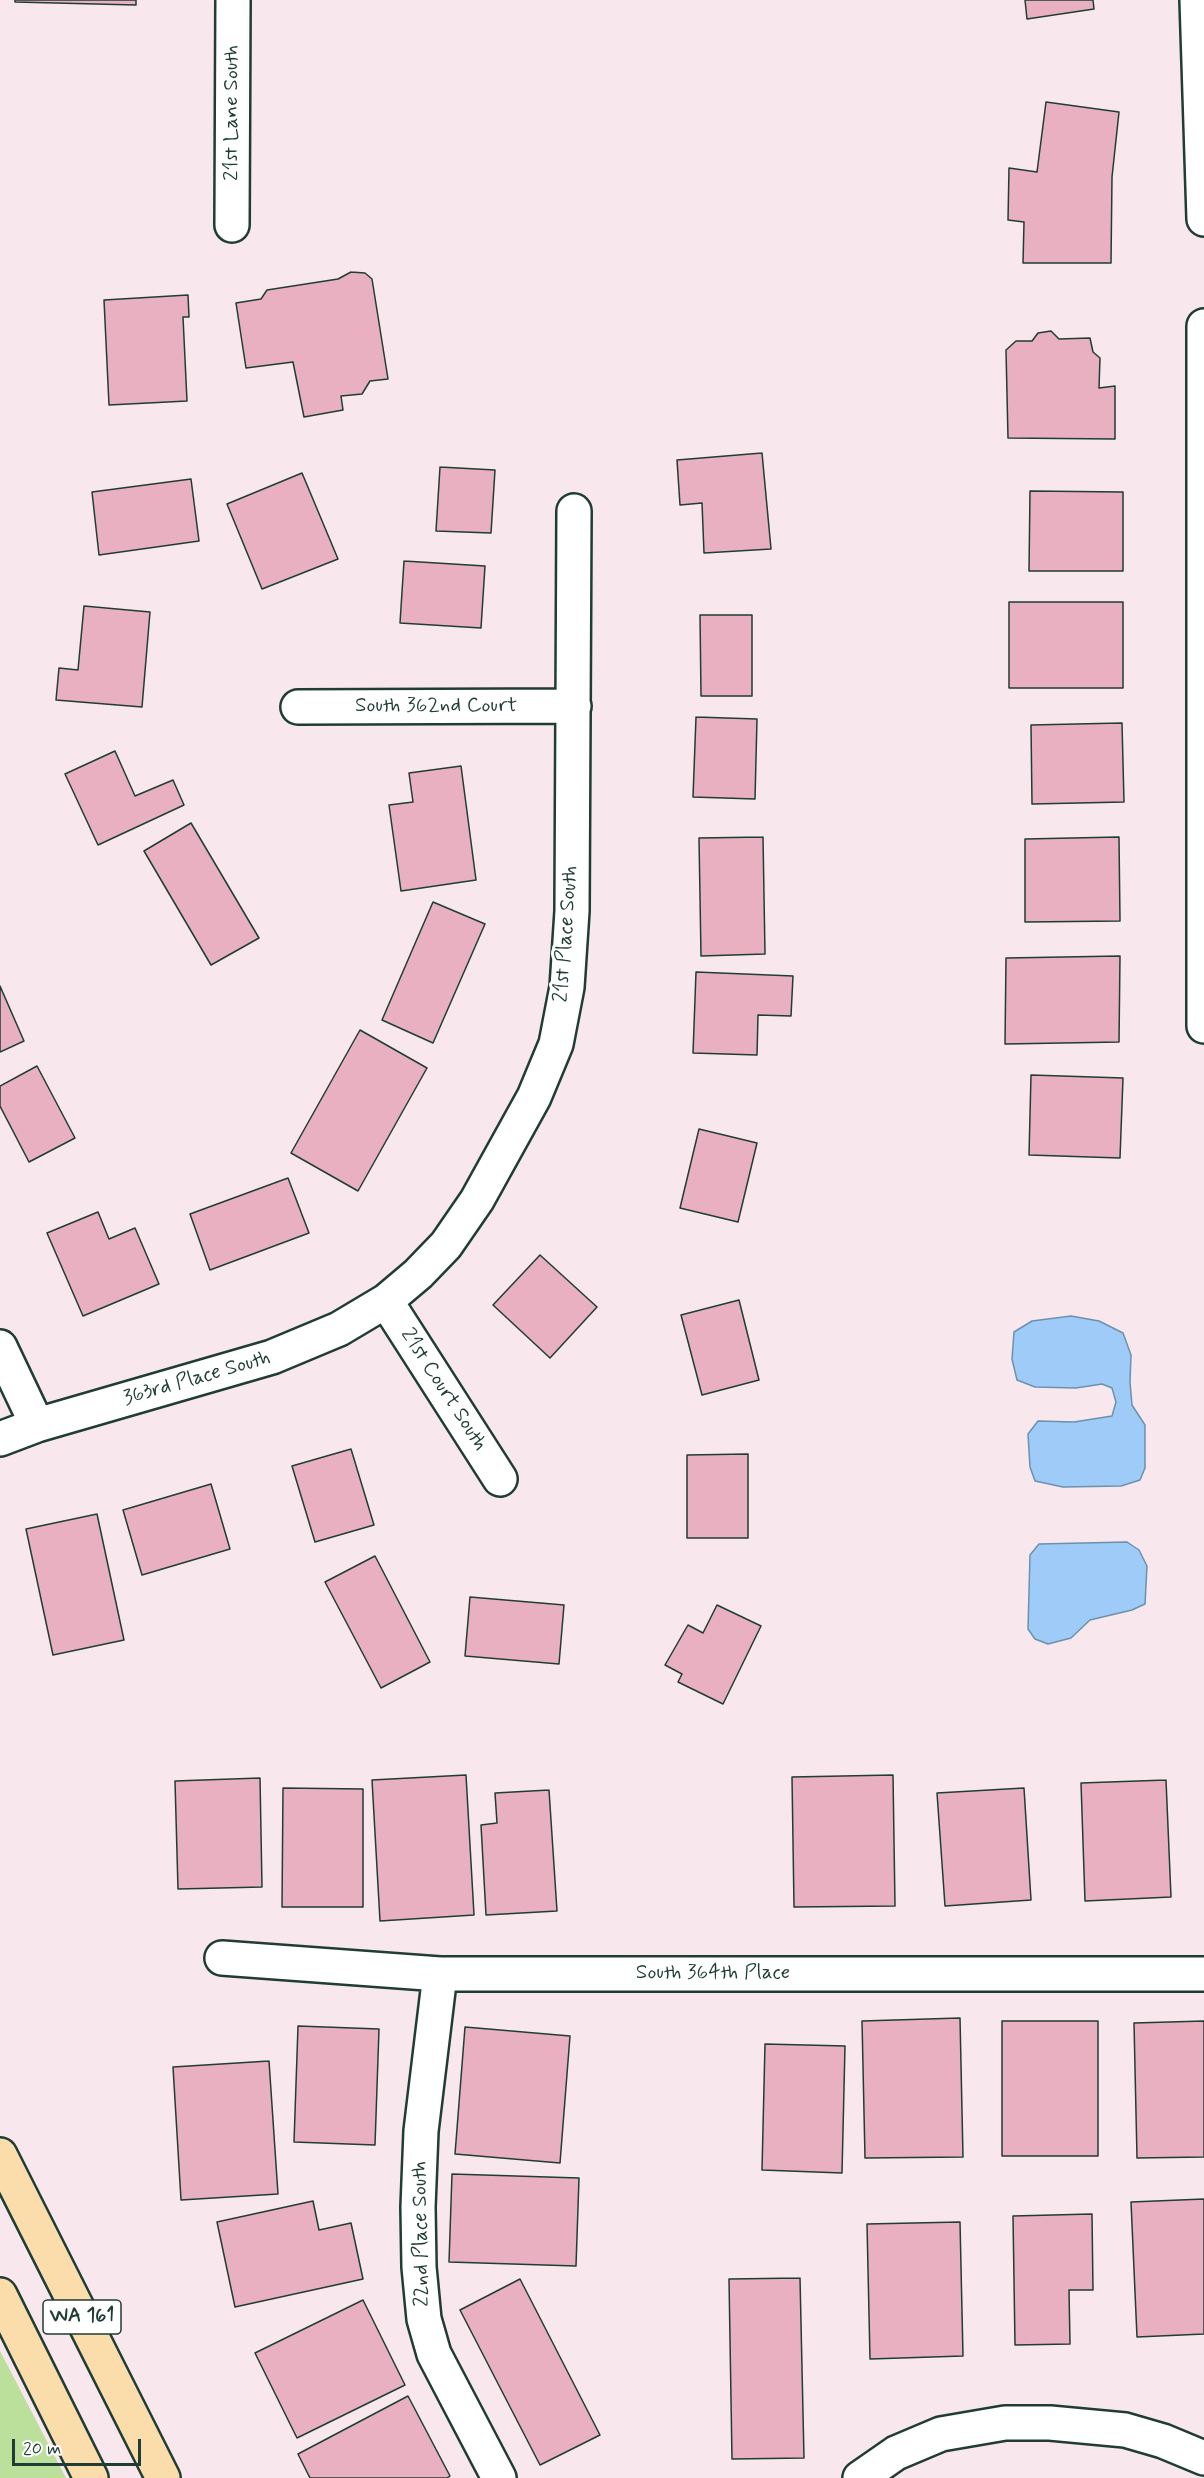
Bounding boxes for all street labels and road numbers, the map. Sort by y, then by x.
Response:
street label: 21st Lane South [220,45,246,181]
street label: South 362nd Court [355,694,517,720]
street label: 21st Place South [550,865,584,1003]
street label: 21st Court South [394,1324,492,1456]
street label: 363rd Place South [121,1346,273,1412]
street label: South 364th Place [636,1961,790,1987]
street label: 22nd Place South [408,2161,436,2307]
road number: WA 161 [43,2300,121,2334]

